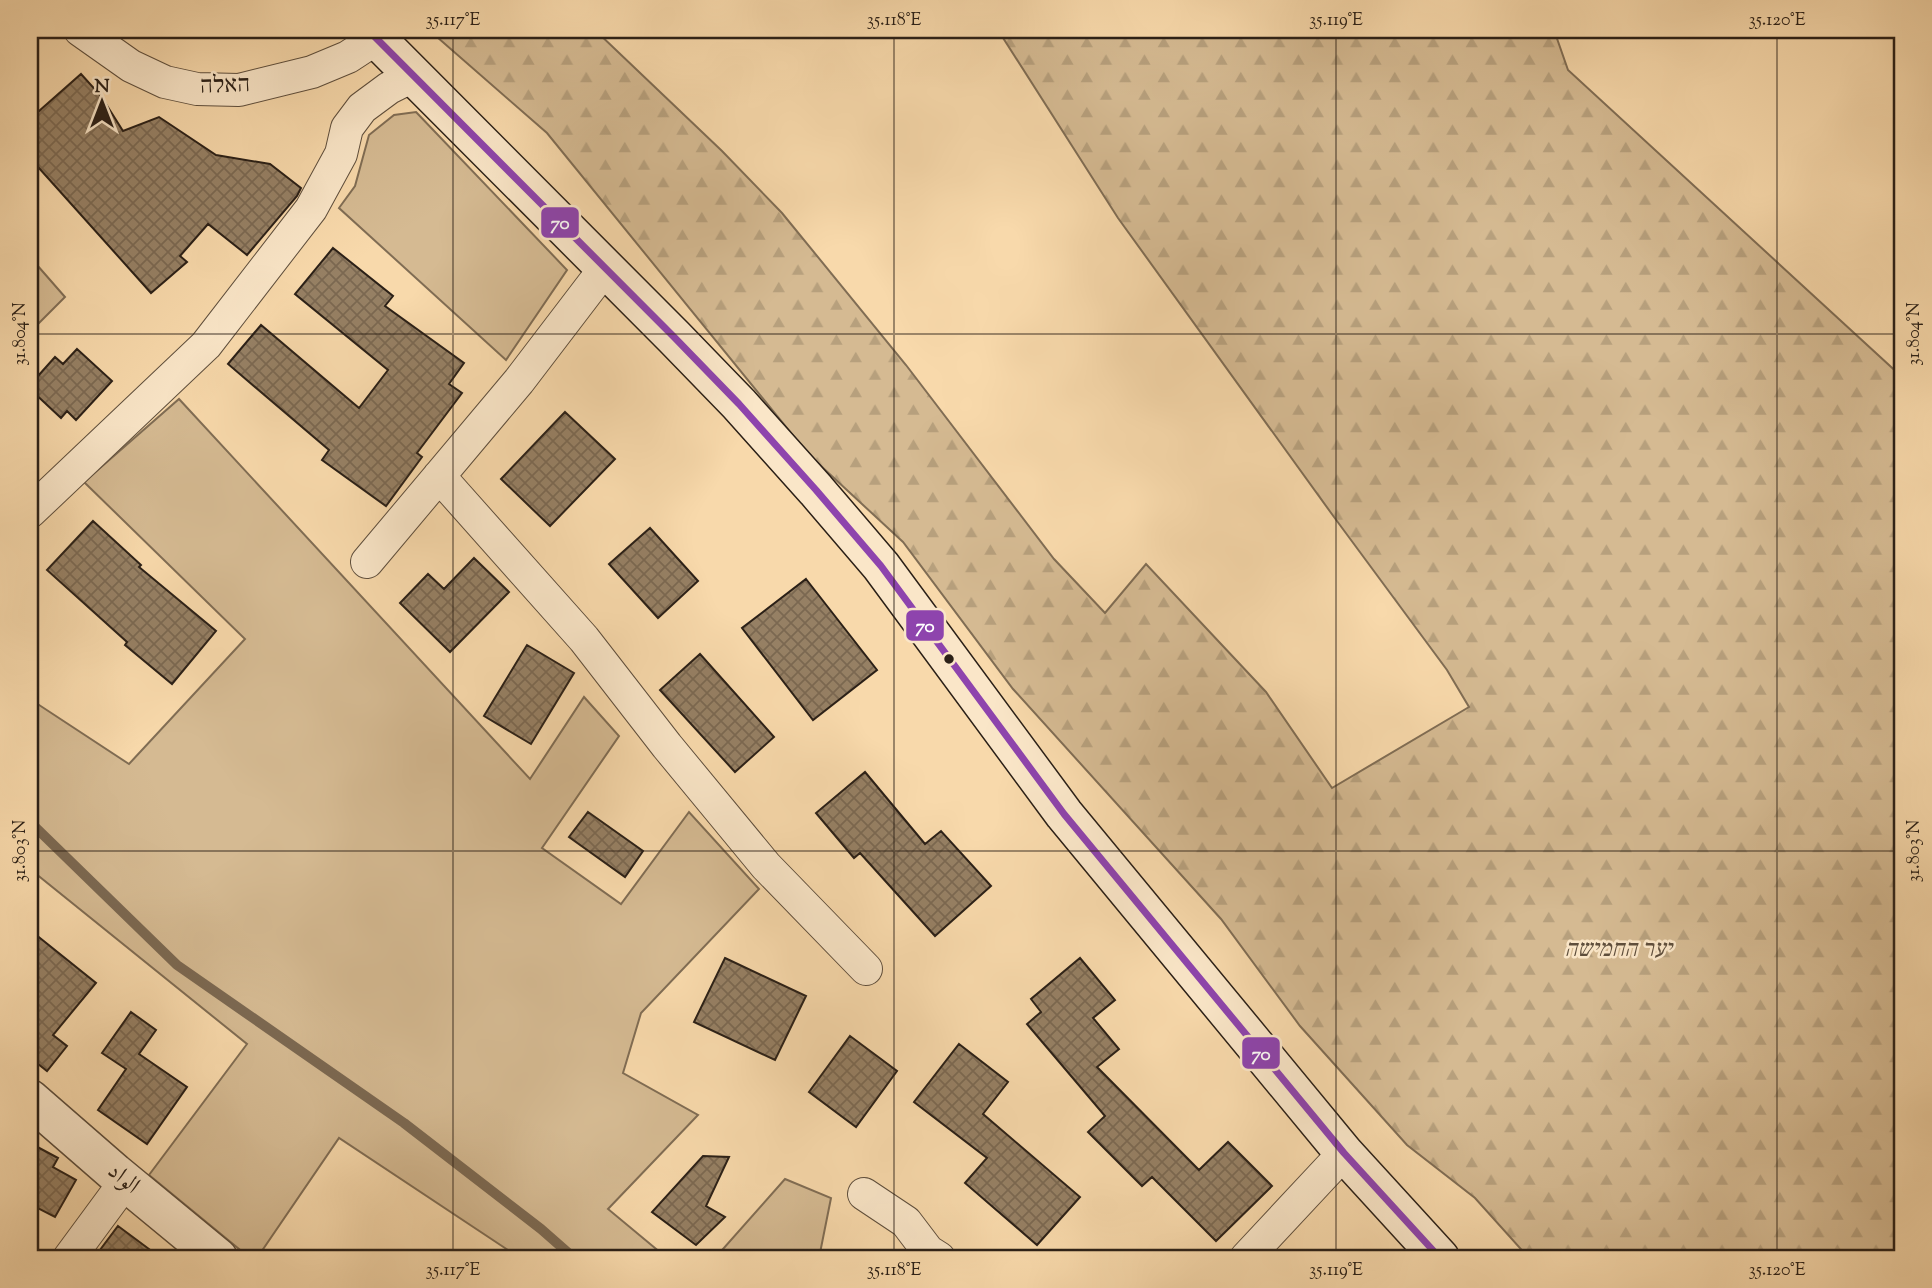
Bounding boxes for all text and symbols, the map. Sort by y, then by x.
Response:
text: 35.117°E [426,8,481,34]
text: 35.118°E [867,8,921,34]
text: 35.119°E [1309,8,1363,34]
text: 35.120°E [1748,8,1806,34]
north arrow [66,66,136,136]
street label: האלה [200,68,250,104]
text: N [94,74,110,101]
line badge: 70 [540,206,580,239]
text: 70 [550,211,570,238]
text: 31.804°N [8,302,34,366]
text: 31.804°N [1902,302,1928,366]
line badge: 70 [905,609,945,642]
text: 70 [915,614,935,641]
unlabelled marker [942,652,956,666]
text: 31.803°N [8,820,34,882]
text: 31.803°N [1902,820,1928,882]
park label: יער החמישה [1564,933,1674,967]
line badge: 70 [1241,1036,1281,1070]
text: 70 [1251,1042,1271,1069]
street label: الواد [99,1155,147,1203]
text: 35.117°E [426,1258,481,1284]
text: 35.118°E [867,1258,921,1284]
text: 35.119°E [1309,1258,1363,1284]
text: 35.120°E [1748,1258,1806,1284]

